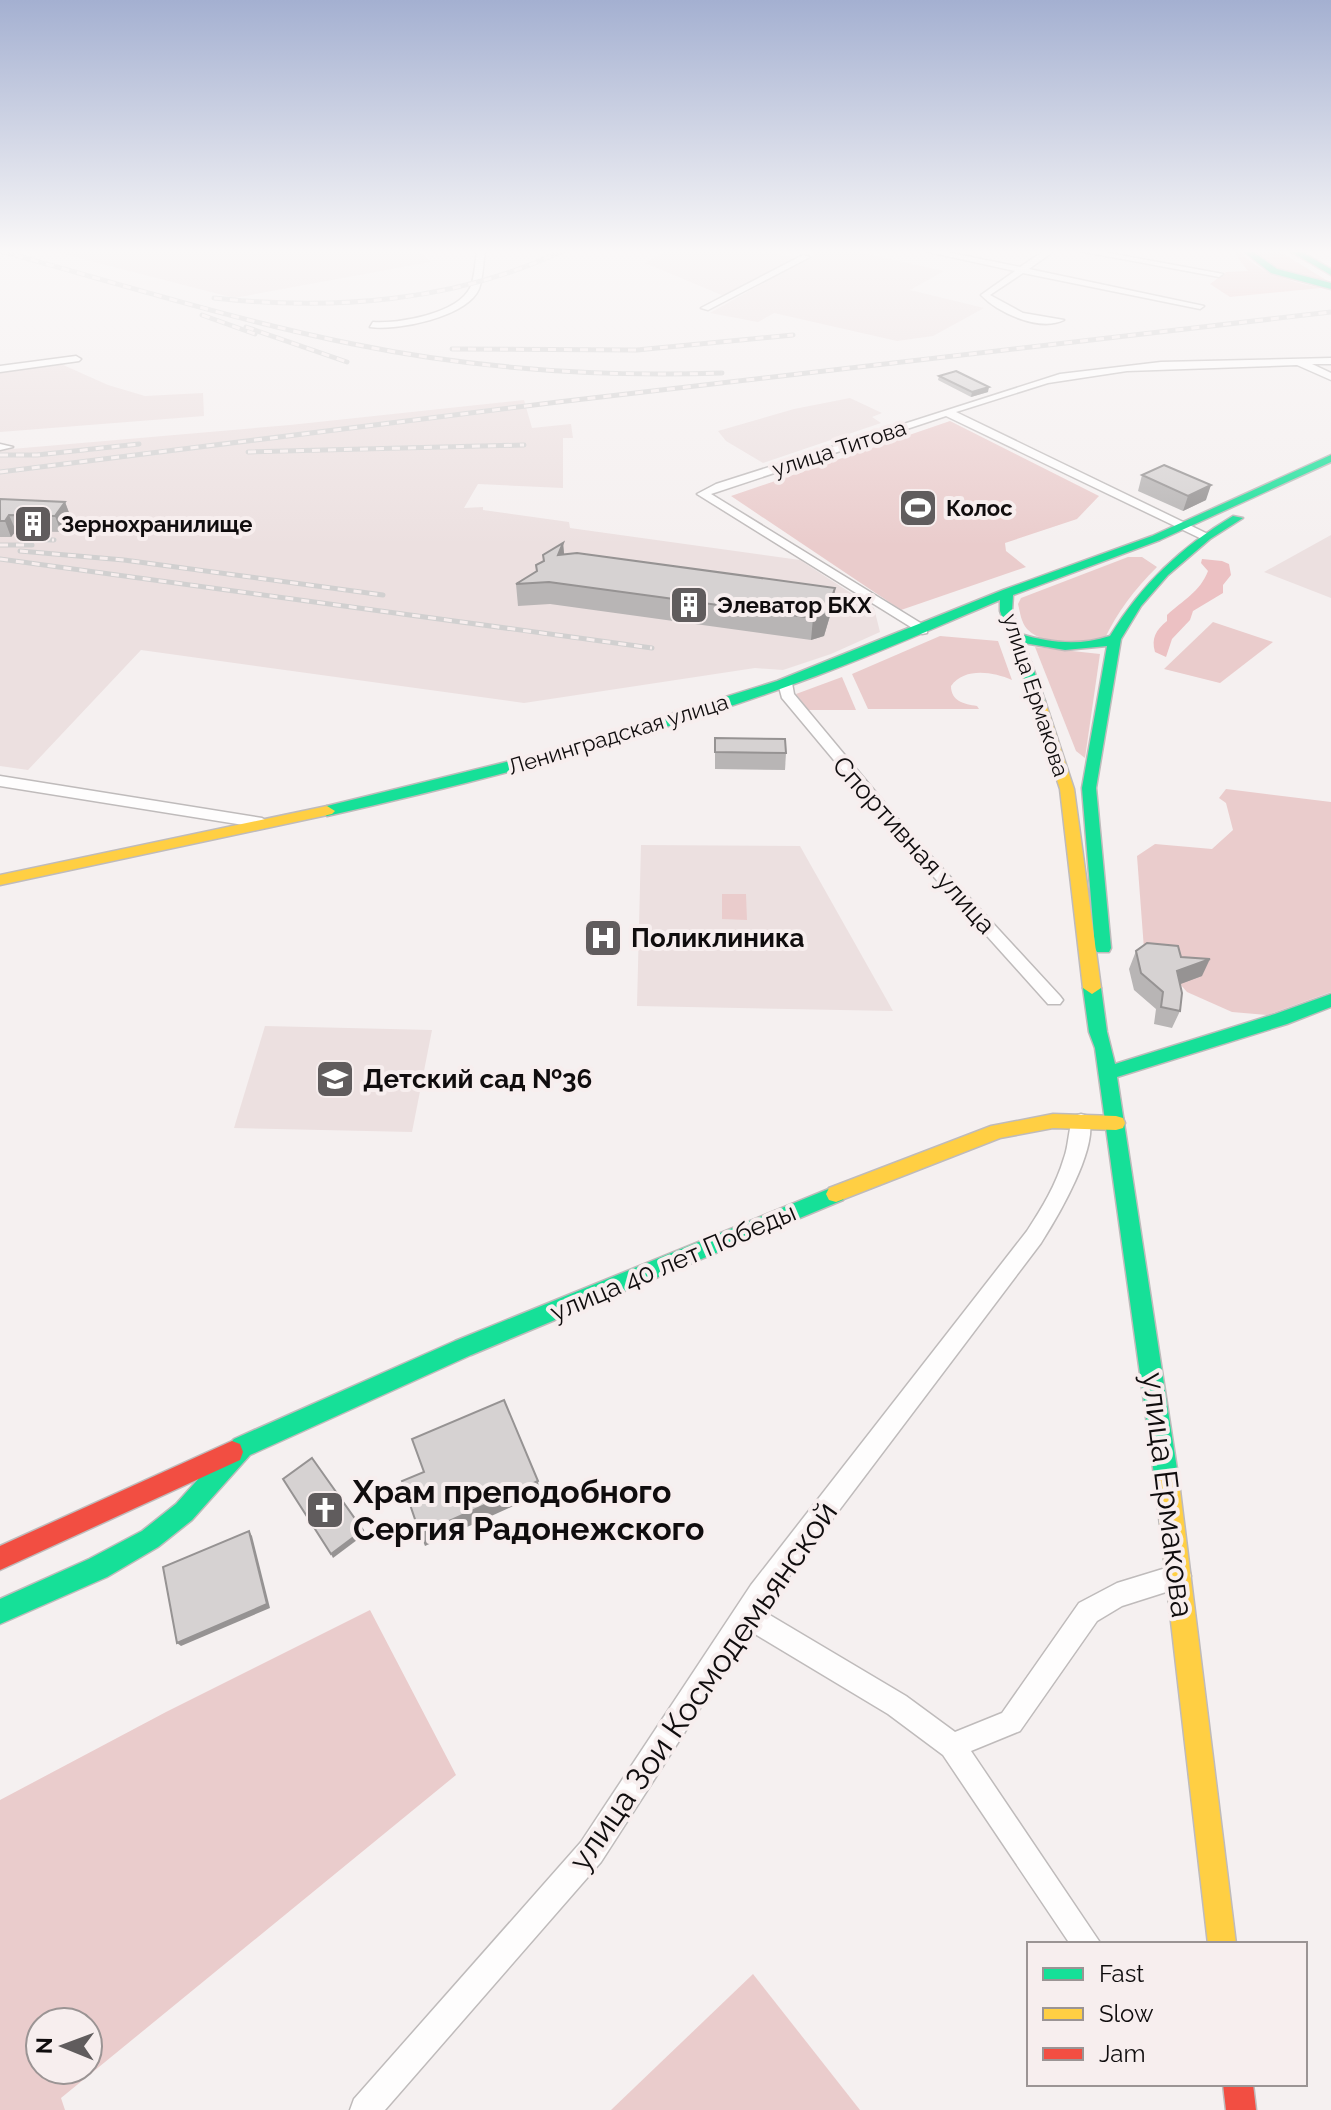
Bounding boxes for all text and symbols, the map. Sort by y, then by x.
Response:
street label: улица Титова [769,414,909,482]
sports icon: Колос [897,487,939,529]
place label: Колос [946,495,1013,521]
building icon: Зернохранилище [12,503,54,545]
place label: Зернохранилище [61,511,253,537]
building icon: Элеватор БКХ [668,584,710,626]
place label: Элеватор БКХ [717,592,872,618]
street label: улица Ермакова [997,610,1075,780]
street label: Ленинградская улица [505,688,731,780]
street label: Спортивная улица [827,750,1001,940]
hospital icon: Поликлиника [582,917,624,959]
place label: Поликлиника [631,923,805,953]
school or university icon: Детский сад №36 [314,1058,356,1100]
place label: Детский сад №36 [363,1064,592,1094]
street label: улица 40 лет Победы [546,1197,800,1327]
street label: улица Ермакова [1135,1370,1202,1620]
place label: Храм преподобного Сергия Радонежского [352,1473,705,1547]
church icon: Храм преподобного Сергия Радонежского [304,1489,346,1531]
street label: улица Зои Космодемьянской [561,1494,844,1877]
legend [1027,1942,1307,2086]
text: Fast [1099,1959,1144,1988]
text: Slow [1099,1999,1154,2028]
north arrow [24,2006,104,2086]
text: N [31,2037,57,2054]
text: Jam [1099,2039,1145,2068]

